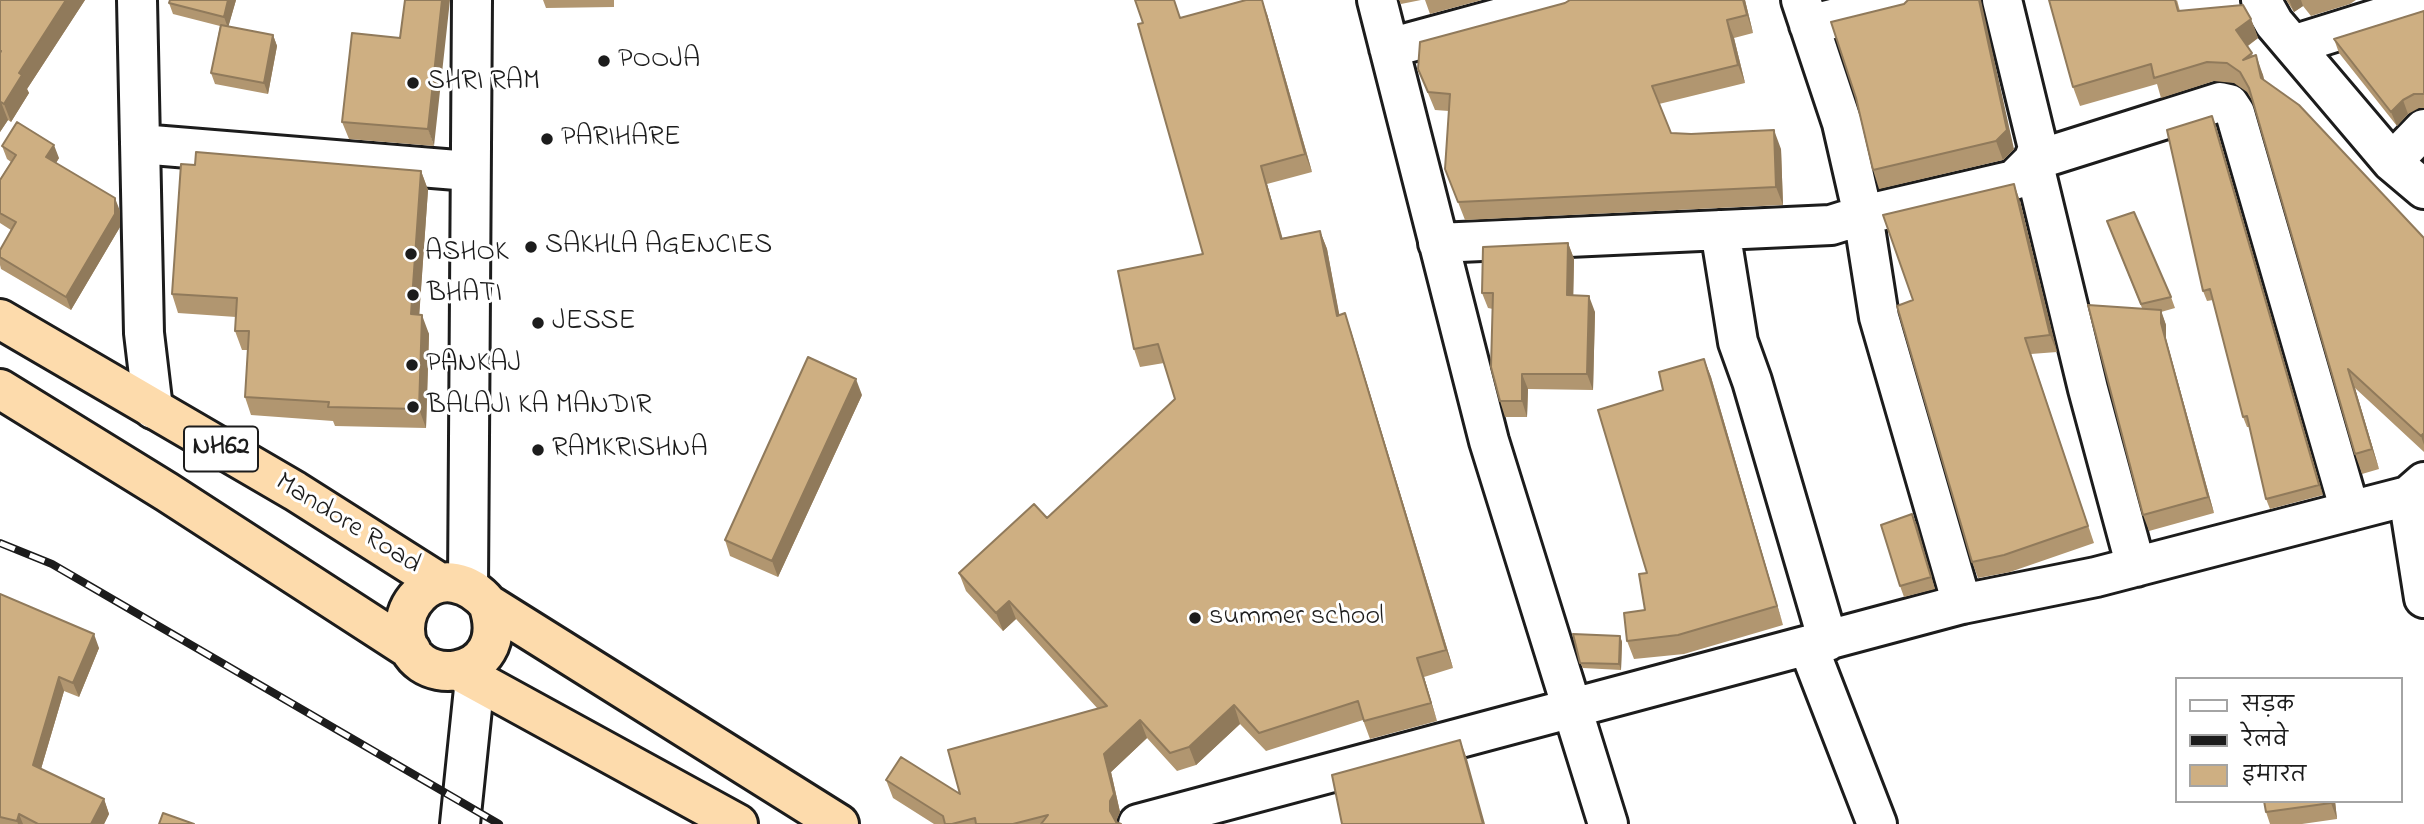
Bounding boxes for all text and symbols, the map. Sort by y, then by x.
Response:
place label: POOJA [618,44,700,78]
marker: POOJA [596,53,612,69]
place label: SHRI RAM [427,66,540,100]
marker: SHRI RAM [405,75,421,91]
place label: PARIHARE [561,122,681,156]
marker: PARIHARE [539,131,555,147]
place label: SAKHLA AGENCIES [545,230,772,264]
place label: ASHOK [425,237,508,271]
marker: SAKHLA AGENCIES [523,239,539,255]
marker: ASHOK [403,246,419,262]
place label: BHATI [427,278,502,312]
marker: BHATI [405,287,421,303]
place label: JESSE [552,306,636,340]
marker: JESSE [530,315,546,331]
place label: PANKAJ [426,348,521,382]
marker: PANKAJ [404,357,420,373]
place label: BALAJI KA MANDIR [427,390,652,424]
marker: BALAJI KA MANDIR [405,399,421,415]
road number: NH62 [184,426,258,471]
place label: RAMKRISHNA [552,433,708,467]
marker: RAMKRISHNA [530,442,546,458]
street label: Mandore Road [268,467,426,583]
place label: summer school [1209,601,1384,635]
marker: summer school [1187,610,1203,626]
legend [2176,677,2403,803]
text: सड़क [2242,691,2294,721]
text: रेलवे [2242,726,2288,756]
text: इमारत [2242,761,2306,791]

